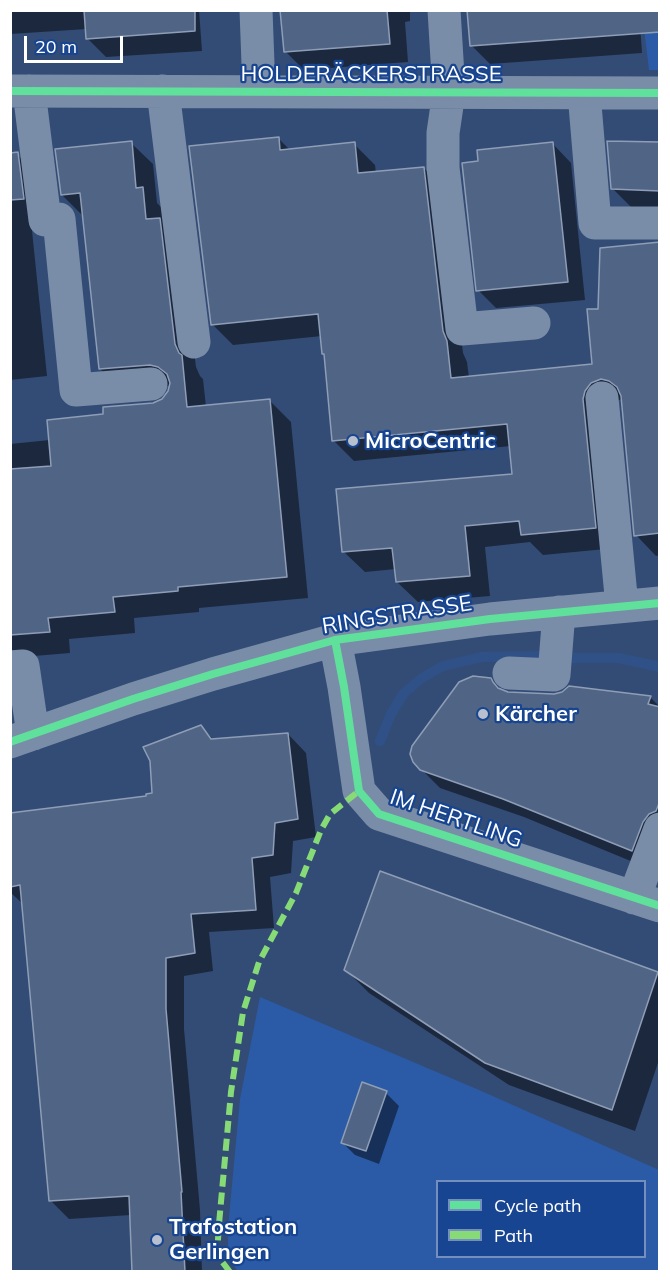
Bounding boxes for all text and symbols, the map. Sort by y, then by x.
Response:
scale bar [27,24,126,62]
text: 20 m [35,35,77,58]
street label: HOLDERÄCKERSTRASSE [240,61,502,87]
place label: MicroCentric [365,428,496,454]
marker: MicroCentric [346,434,360,448]
street label: RINGSTRASSE [320,590,474,640]
place label: Kärcher [495,701,577,727]
marker: Kärcher [476,707,490,721]
street label: IM HERTLING [386,784,526,854]
legend [436,1180,646,1258]
text: Cycle path [494,1194,581,1217]
place label: Trafostation Gerlingen [169,1214,297,1266]
text: Path [494,1224,533,1247]
marker: Trafostation Gerlingen [150,1233,164,1247]

